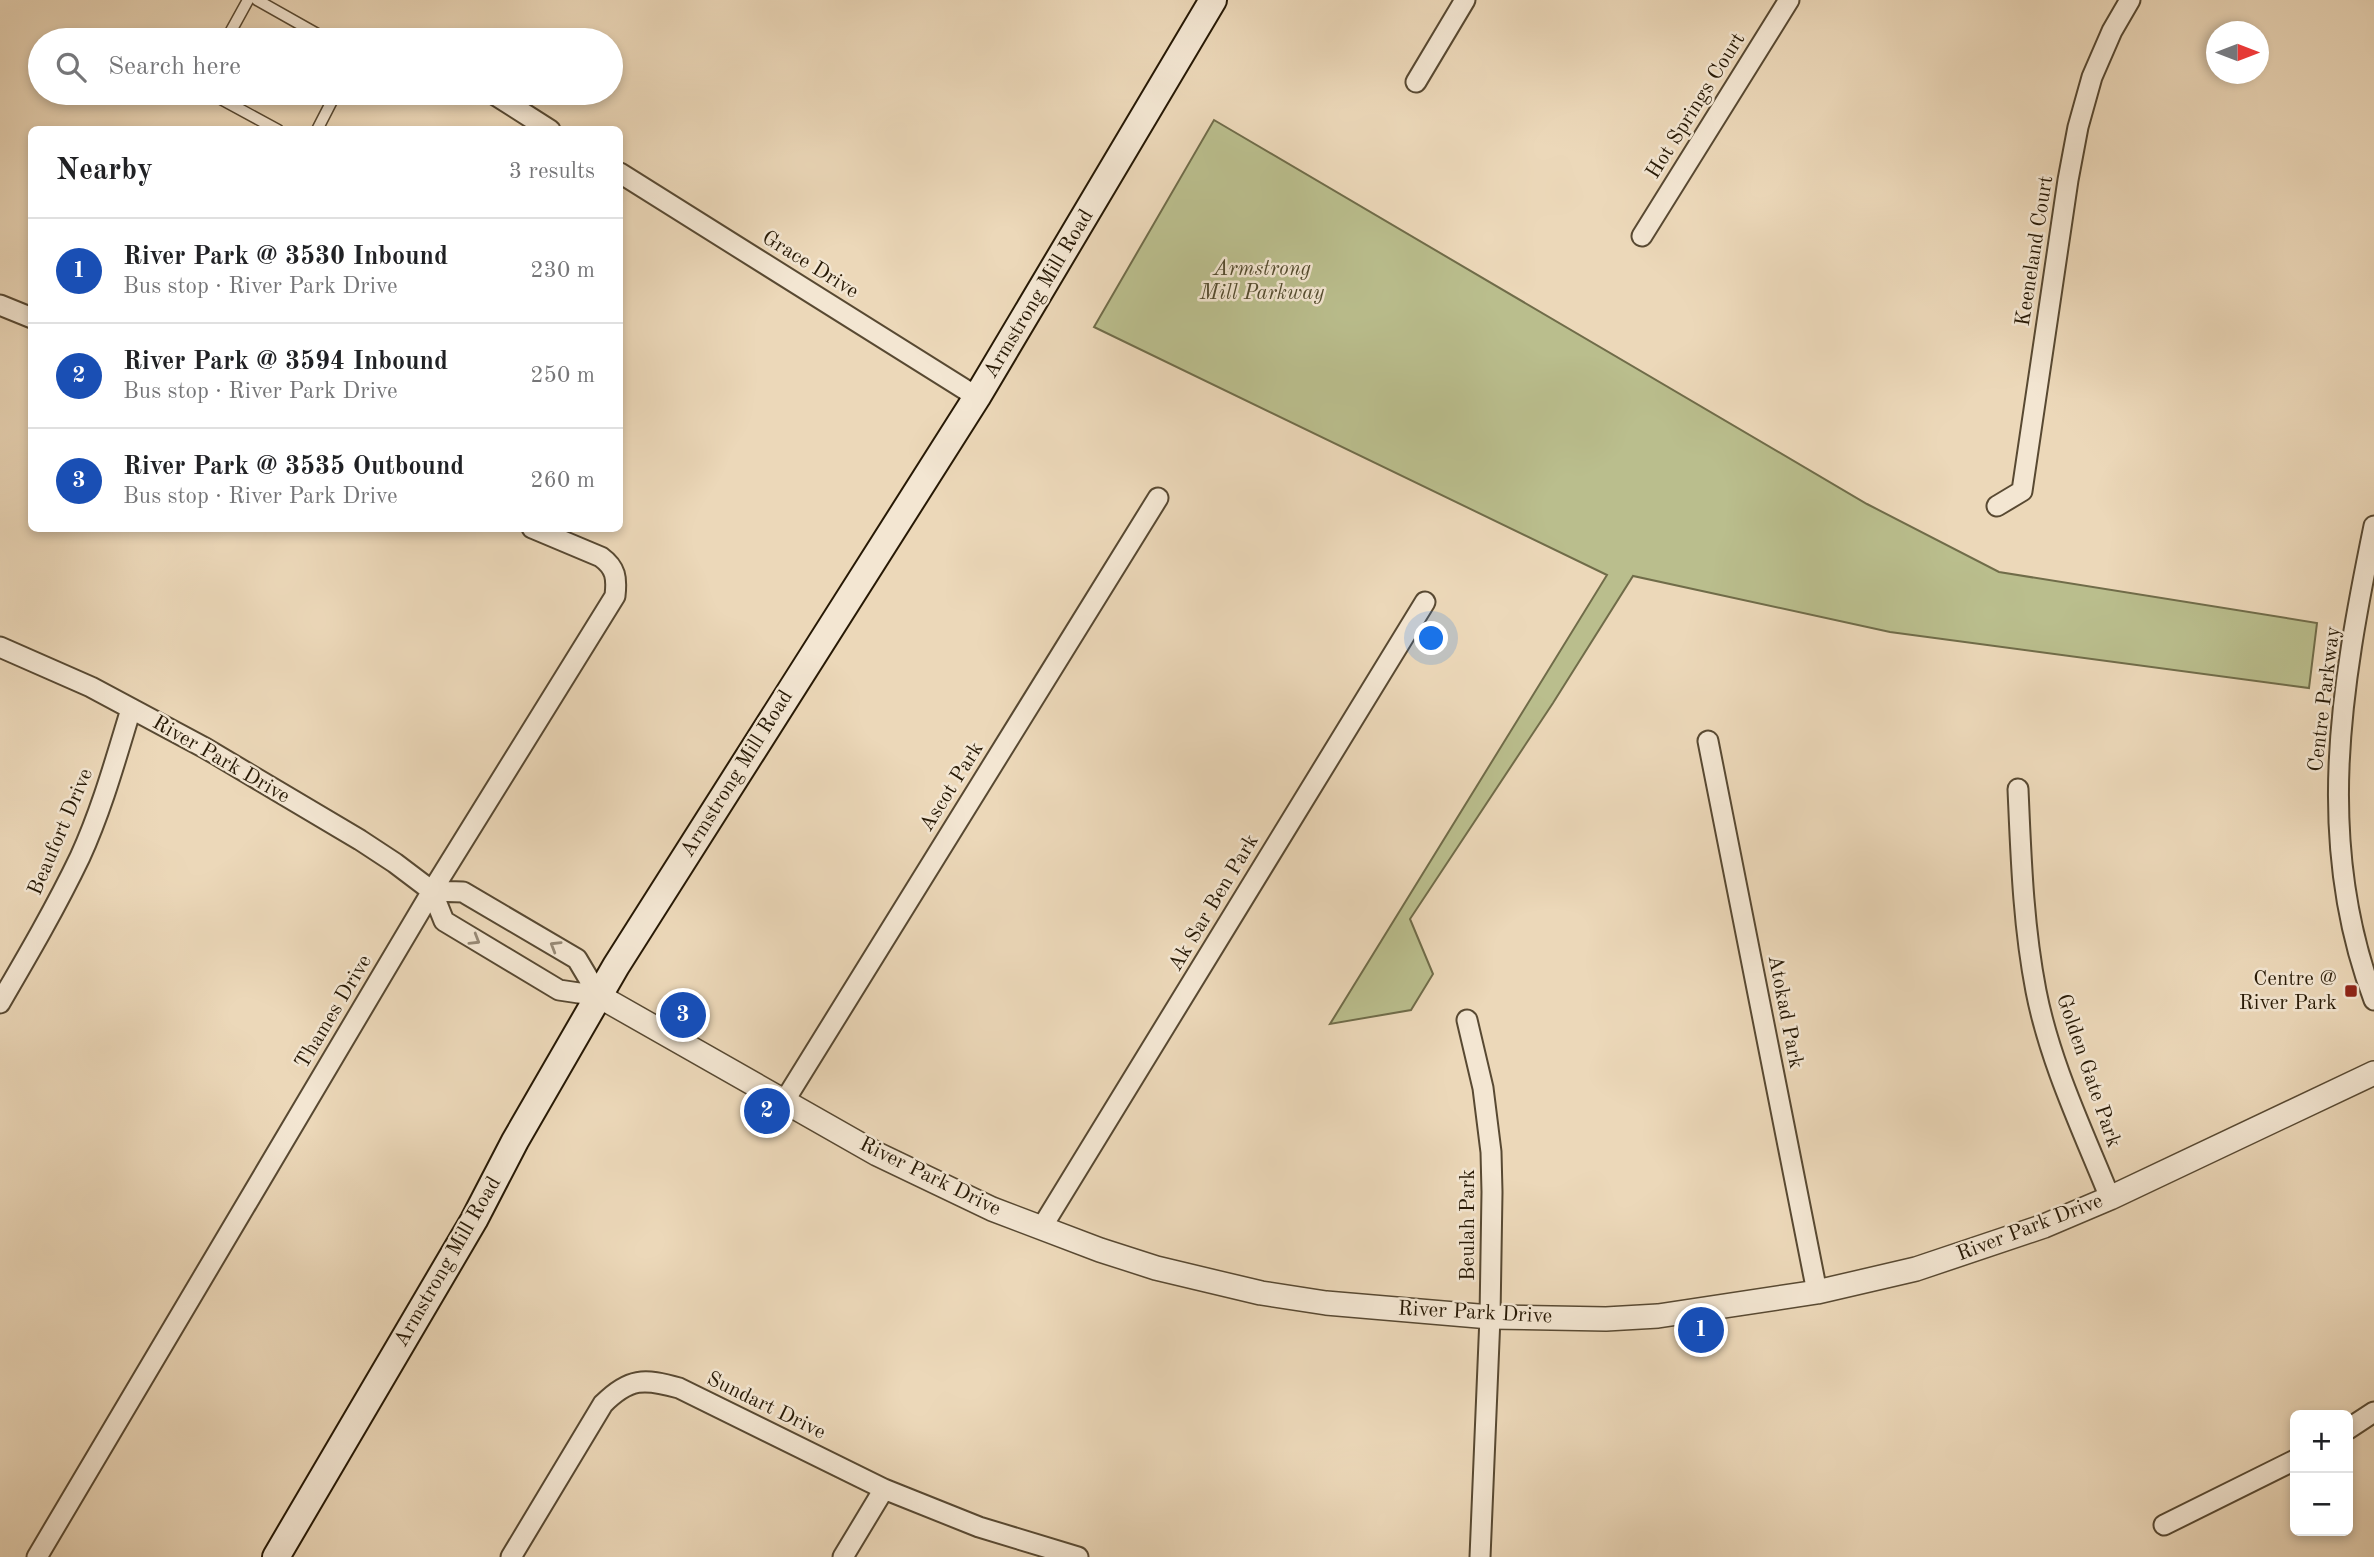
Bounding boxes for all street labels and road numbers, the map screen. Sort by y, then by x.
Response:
street label: Hot Springs Court [1643,29,1749,183]
street label: Keeneland Court [2013,174,2057,328]
street label: Armstrong Mill Road [980,206,1098,382]
street label: Grace Drive [758,227,862,303]
street label: Centre Parkway [2306,625,2344,773]
street label: Armstrong Mill Road [677,687,797,861]
street label: River Park Drive [149,712,293,808]
street label: Ascot Park [916,738,988,835]
street label: Beaufort Drive [25,766,97,898]
street label: Ak Sar Ben Park [1165,831,1263,975]
street label: Thames Drive [292,951,376,1073]
street label: Atokad Park [1764,953,1806,1071]
street label: Golden Gate Park [2052,992,2124,1150]
street label: River Park Drive [856,1134,1004,1220]
street label: Beulah Park [1458,1169,1479,1281]
street label: Armstrong Mill Road [391,1173,505,1351]
street label: River Park Drive [1954,1191,2106,1265]
street label: River Park Drive [1397,1298,1553,1328]
street label: Sundart Drive [703,1368,829,1444]

